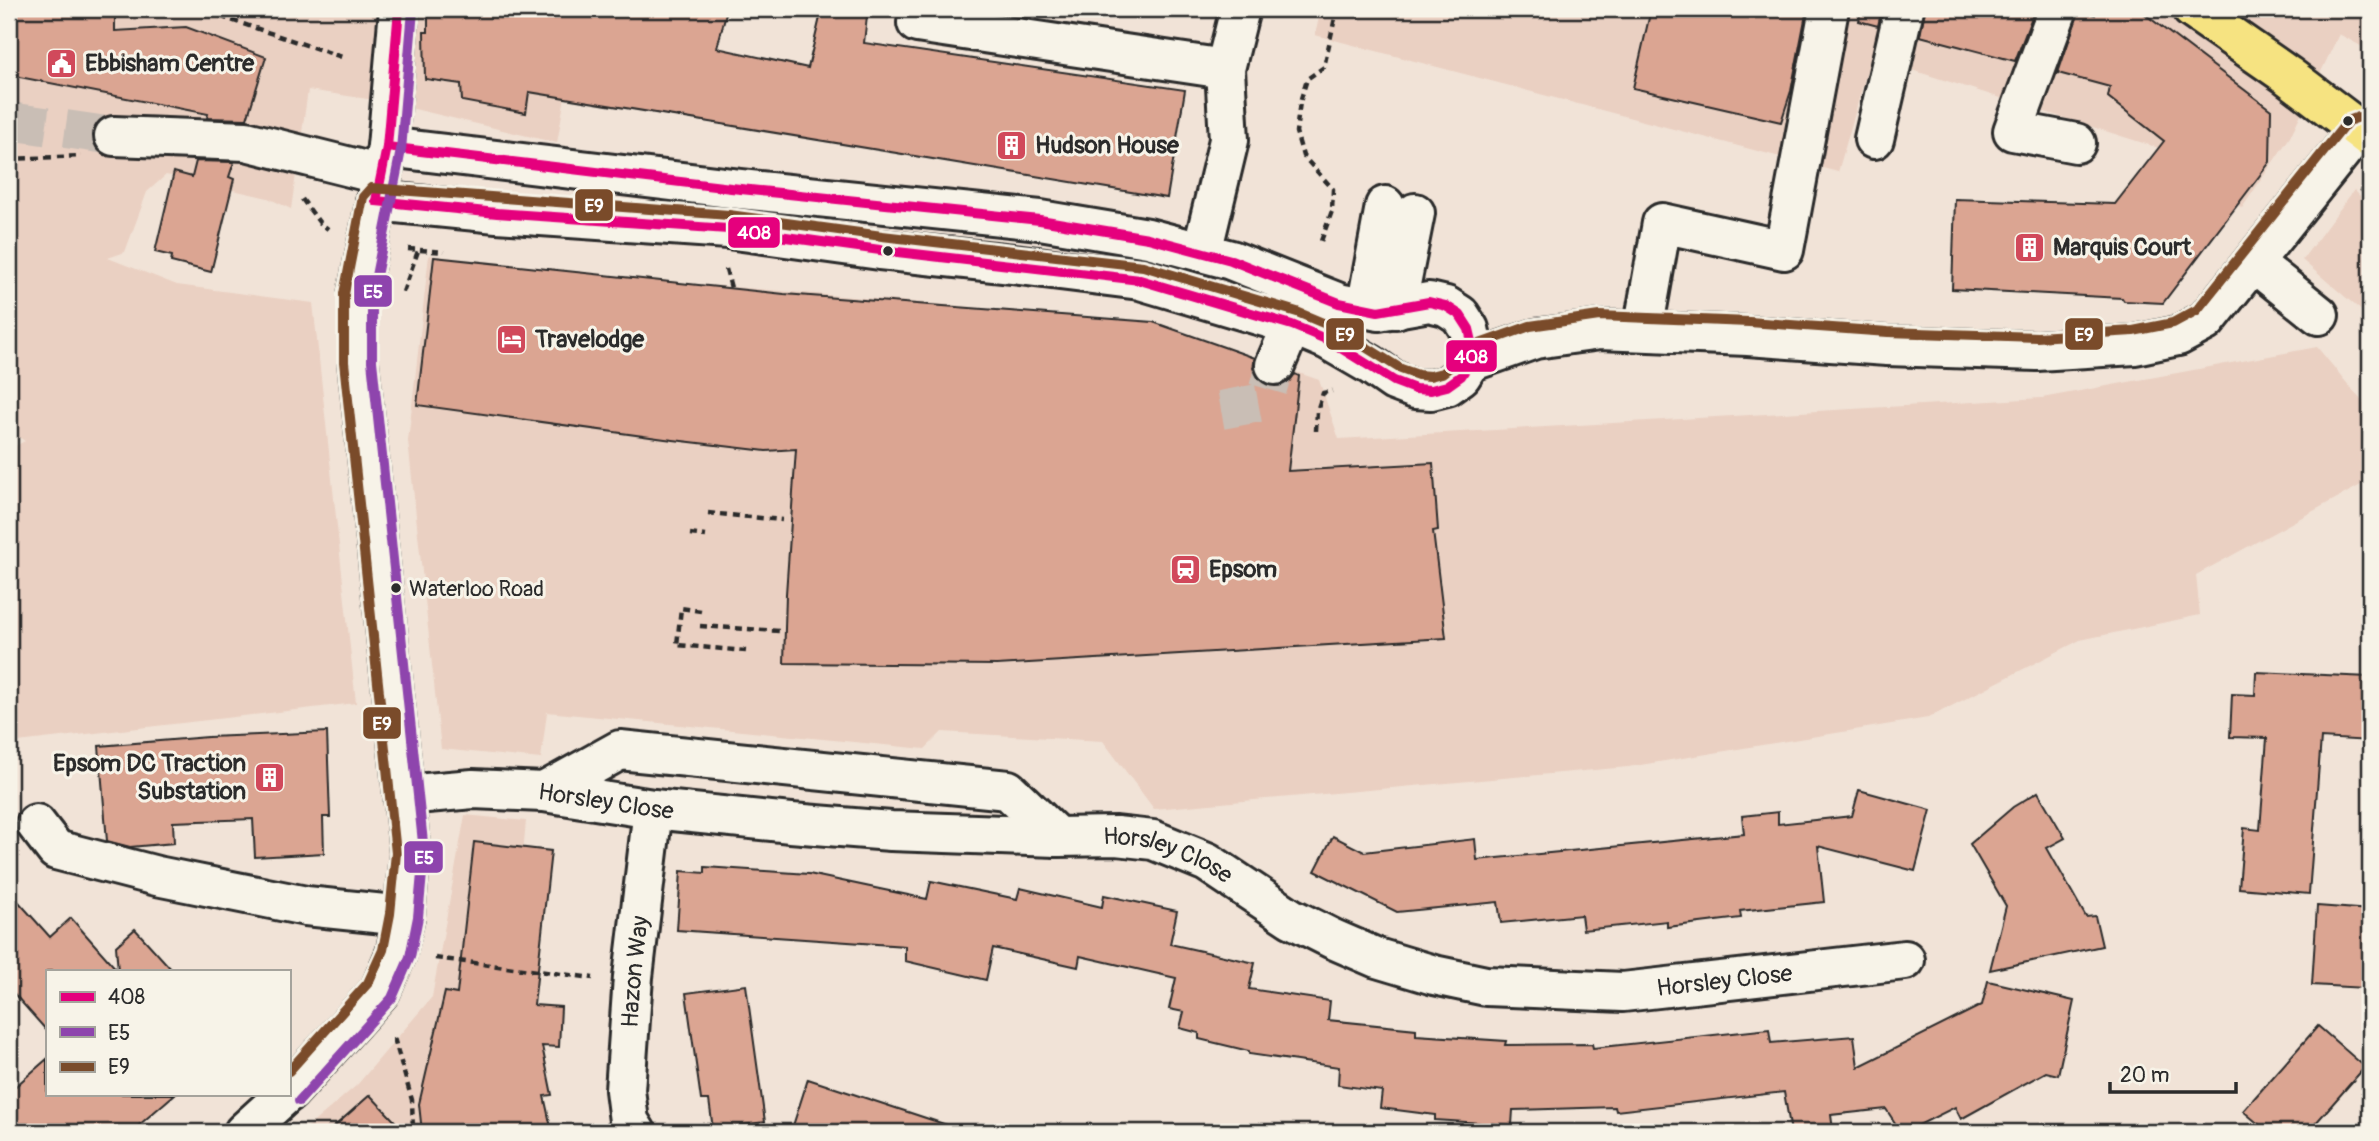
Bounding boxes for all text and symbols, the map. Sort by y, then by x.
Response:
public building icon: Ebbisham Centre [45,46,79,80]
place label: Ebbisham Centre [85,49,255,78]
unlabelled marker [2341,114,2355,128]
building icon: Hudson House [995,128,1029,162]
place label: Hudson House [1035,131,1180,160]
line badge: E9 [574,188,614,222]
text: E9 [584,194,604,218]
line badge: 408 [727,216,781,249]
text: 408 [737,221,771,245]
building icon: Marquis Court [2013,230,2047,264]
place label: Marquis Court [2053,233,2193,262]
unlabelled marker [881,244,895,258]
line badge: E5 [353,274,393,308]
text: E5 [363,280,383,304]
line badge: E9 [1325,317,1365,351]
line badge: E9 [2064,317,2104,351]
hotel icon: Travelodge [495,322,529,356]
text: E9 [1335,323,1355,347]
text: E9 [2074,323,2094,347]
place label: Travelodge [534,325,645,354]
line badge: 408 [1445,339,1498,373]
text: 408 [1454,345,1488,369]
station icon: Epsom [1169,552,1203,586]
place label: Epsom [1209,555,1277,584]
place label: Waterloo Road [409,575,544,603]
marker: Waterloo Road [389,581,403,595]
line badge: E9 [362,706,402,740]
text: E9 [372,712,392,736]
place label: Epsom DC Traction Substation [53,749,246,806]
building icon: Epsom DC Traction Substation [252,760,286,794]
street label: Horsley Close [536,777,675,826]
street label: Horsley Close [1103,822,1238,890]
line badge: E5 [403,840,444,874]
text: E5 [414,846,434,870]
street label: Hazon Way [615,914,655,1029]
street label: Horsley Close [1655,959,1794,1003]
legend [46,970,290,1096]
text: 408 [108,984,145,1011]
text: E5 [108,1020,130,1047]
scale bar [2110,1050,2236,1094]
text: E9 [108,1054,130,1081]
text: 20 m [2120,1062,2169,1089]

